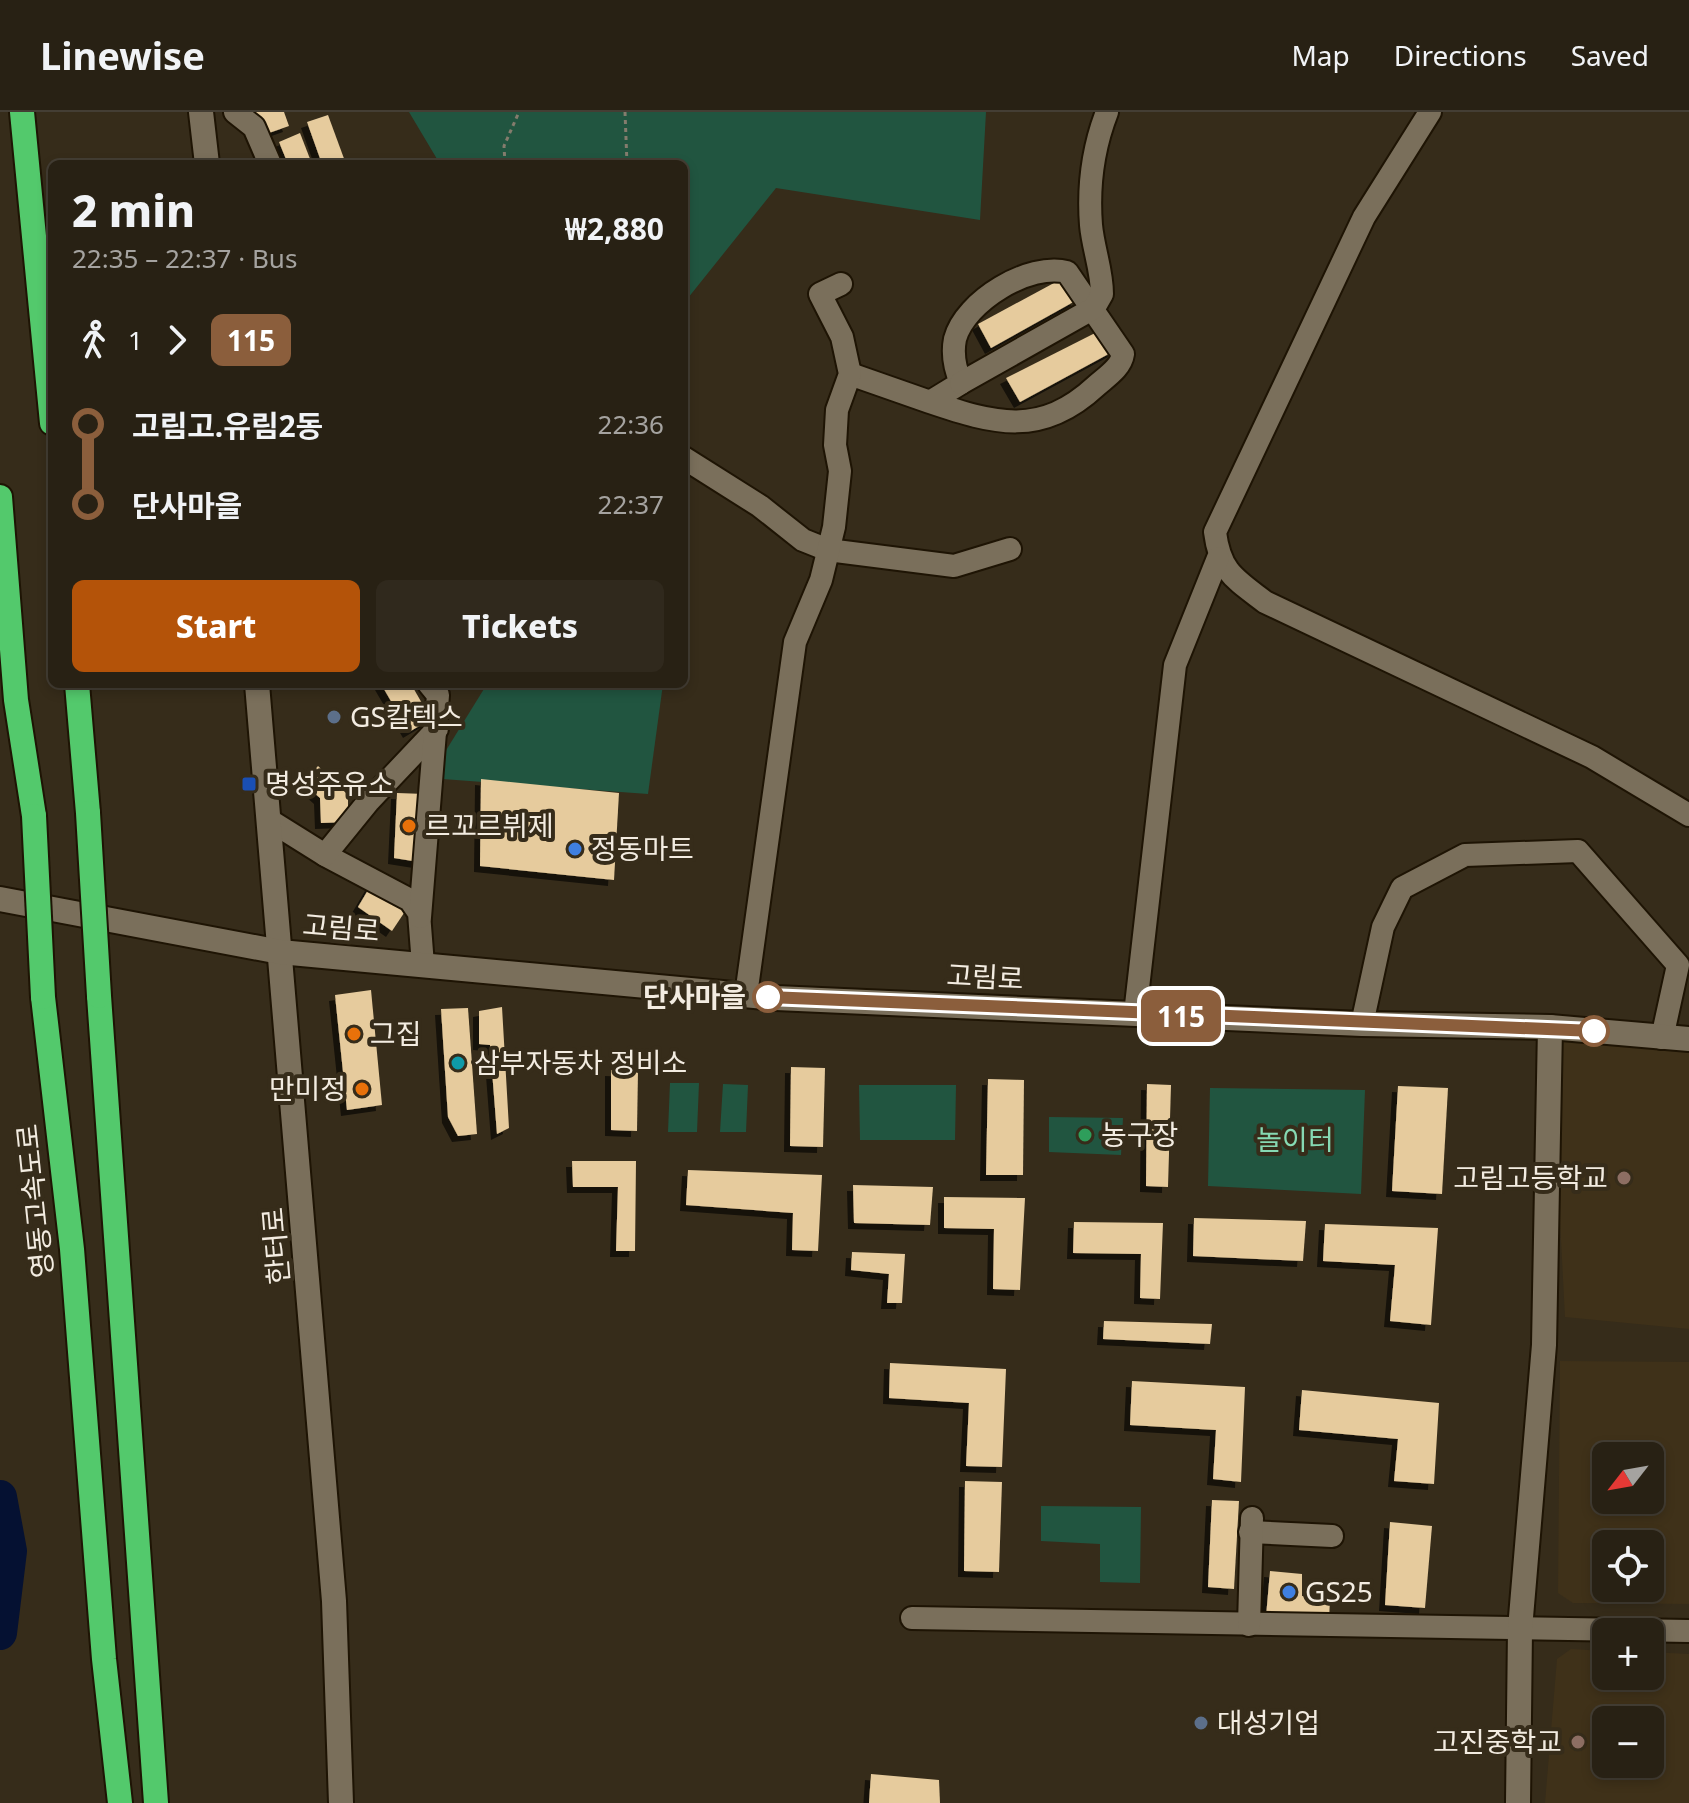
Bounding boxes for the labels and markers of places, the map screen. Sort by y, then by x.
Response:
place label: GS칼텍스 [350,697,463,735]
marker: GS칼텍스 [325,708,343,726]
place label: 명성주유소 [265,764,394,802]
marker: 명성주유소 [240,775,258,793]
place label: 르꼬르뷔제 [425,806,554,844]
marker: 르꼬르뷔제 [400,817,418,835]
place label: 정동마트 [591,829,694,867]
marker: 정동마트 [566,840,584,858]
place label: 단사마을 [643,977,746,1015]
marker: 단사마을 [753,982,783,1012]
place label: 그집 [370,1014,422,1052]
unlabelled marker [1579,1016,1609,1046]
marker: 그집 [345,1025,363,1043]
place label: 삼부자동차 정비소 [474,1043,687,1081]
marker: 삼부자동차 정비소 [449,1054,467,1072]
place label: 만미정 [269,1069,346,1107]
marker: 만미정 [353,1080,371,1098]
place label: 농구장 [1101,1115,1178,1153]
marker: 농구장 [1076,1126,1094,1144]
place label: 고림고등학교 [1453,1158,1608,1196]
marker: 고림고등학교 [1615,1169,1633,1187]
place label: GS25 [1305,1572,1373,1610]
marker: GS25 [1280,1583,1298,1601]
place label: 대성기업 [1217,1703,1320,1741]
marker: 대성기업 [1192,1714,1210,1732]
place label: 고진중학교 [1433,1722,1562,1760]
marker: 고진중학교 [1569,1733,1587,1751]

